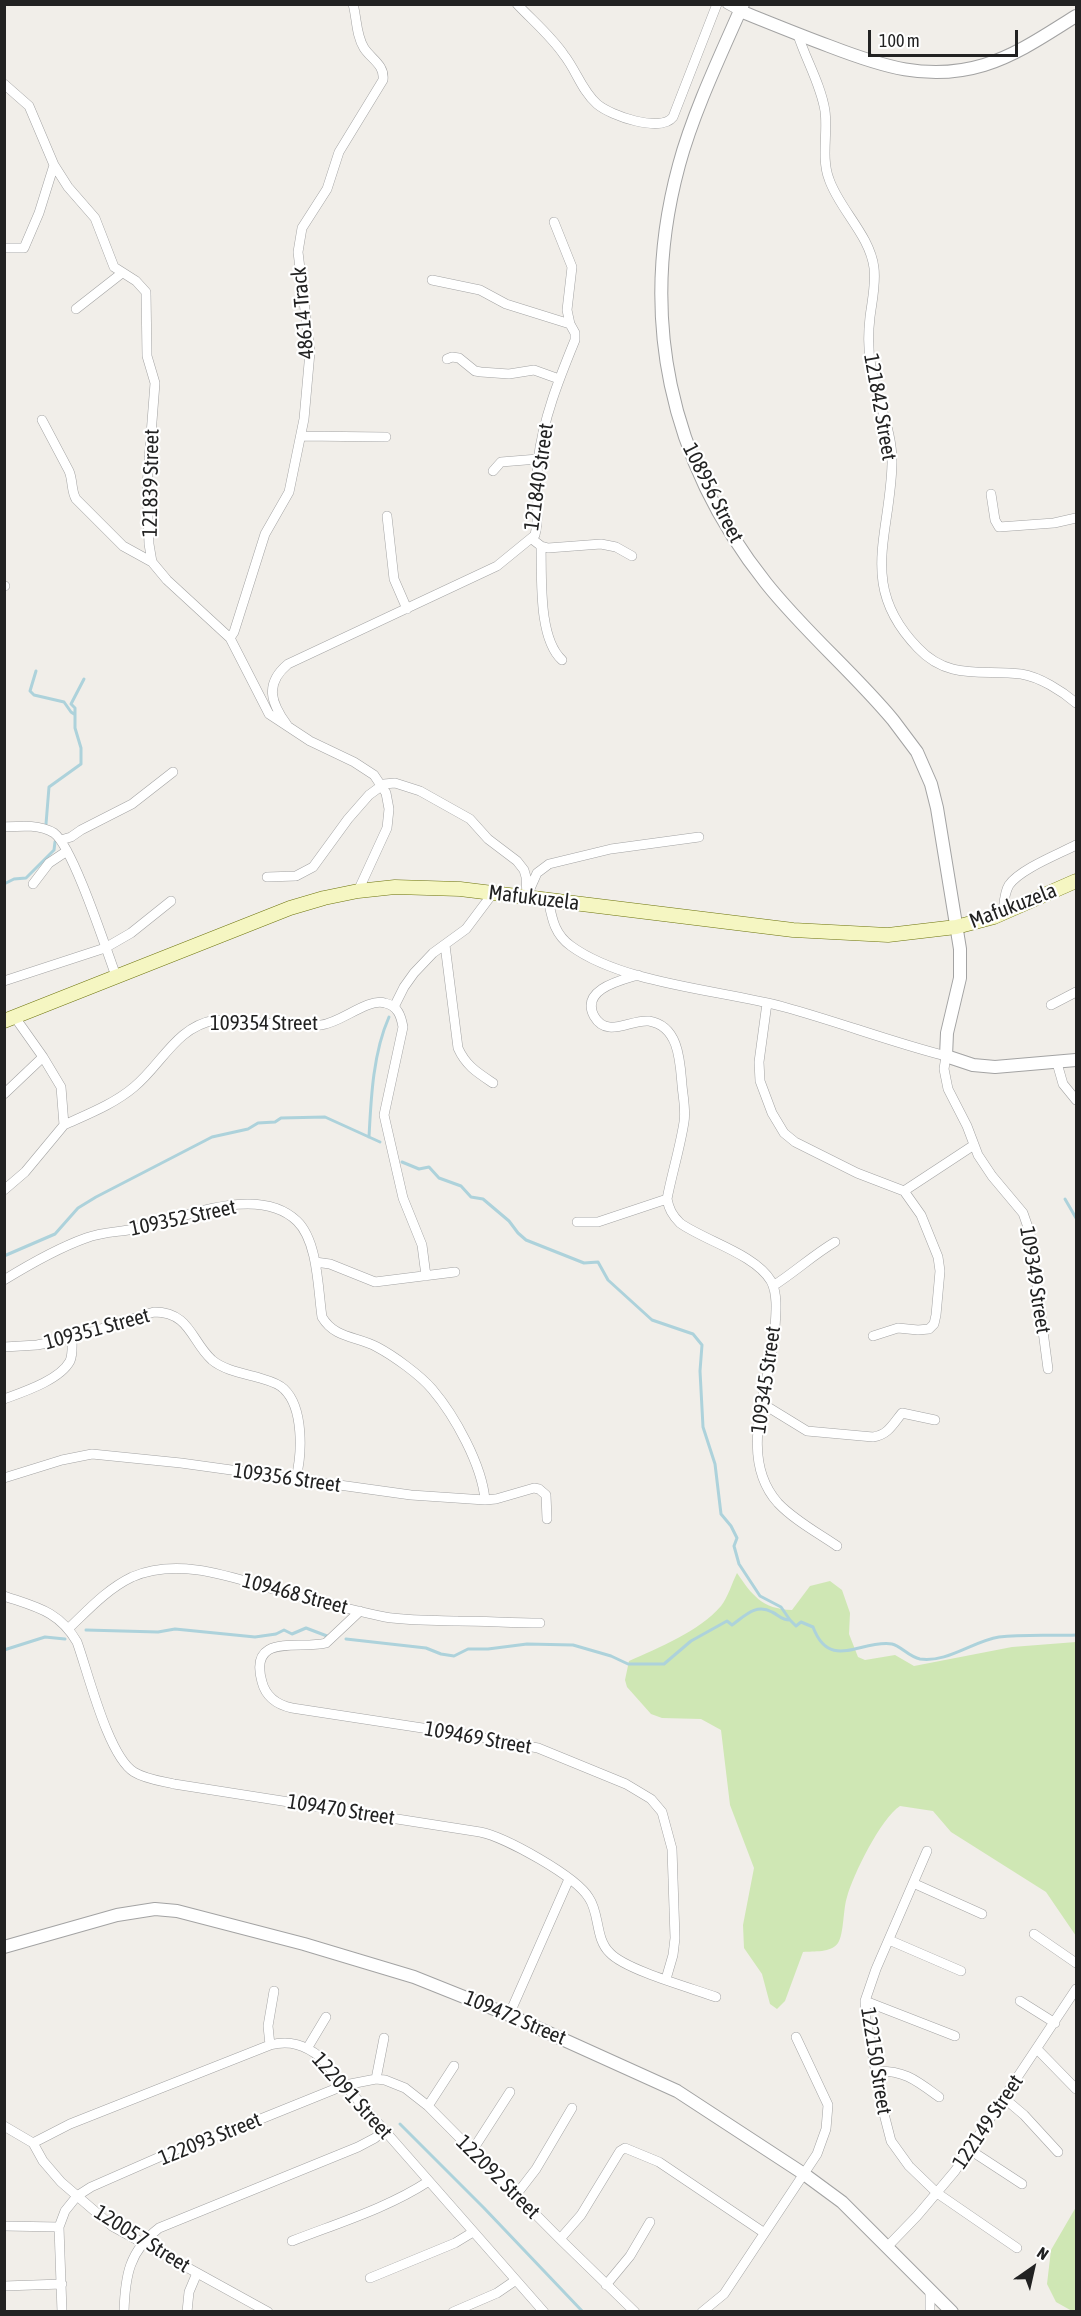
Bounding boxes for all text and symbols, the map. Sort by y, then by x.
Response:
scale bar [871,18,1021,56]
text: 100 m [879,30,920,51]
street label: 48614 Track [286,266,320,360]
street label: 121842 Street [858,352,902,462]
street label: 121840 Street [519,422,559,532]
street label: 121839 Street [137,429,165,537]
street label: 108956 Street [677,439,749,547]
street label: Mafukuzela [966,878,1060,934]
street label: Mafukuzela [487,880,581,916]
street label: 109354 Street [210,1010,318,1036]
street label: 109352 Street [127,1194,239,1242]
street label: 109349 Street [1014,1225,1056,1335]
street label: 109351 Street [41,1303,153,1355]
street label: 109345 Street [746,1325,786,1435]
street label: 109356 Street [232,1458,342,1498]
street label: 109468 Street [239,1568,351,1620]
street label: 109469 Street [423,1716,533,1760]
street label: 109470 Street [286,1789,396,1831]
street label: 109472 Street [460,1985,570,2051]
street label: 122150 Street [855,2006,897,2116]
street label: 122091 Street [306,2047,398,2145]
street label: 122149 Street [947,2070,1029,2174]
street label: 122093 Street [155,2107,265,2171]
street label: 122092 Street [451,2130,545,2224]
street label: 120057 Street [89,2200,195,2278]
north arrow [1003,2238,1063,2298]
text: N [1034,2243,1052,2263]

